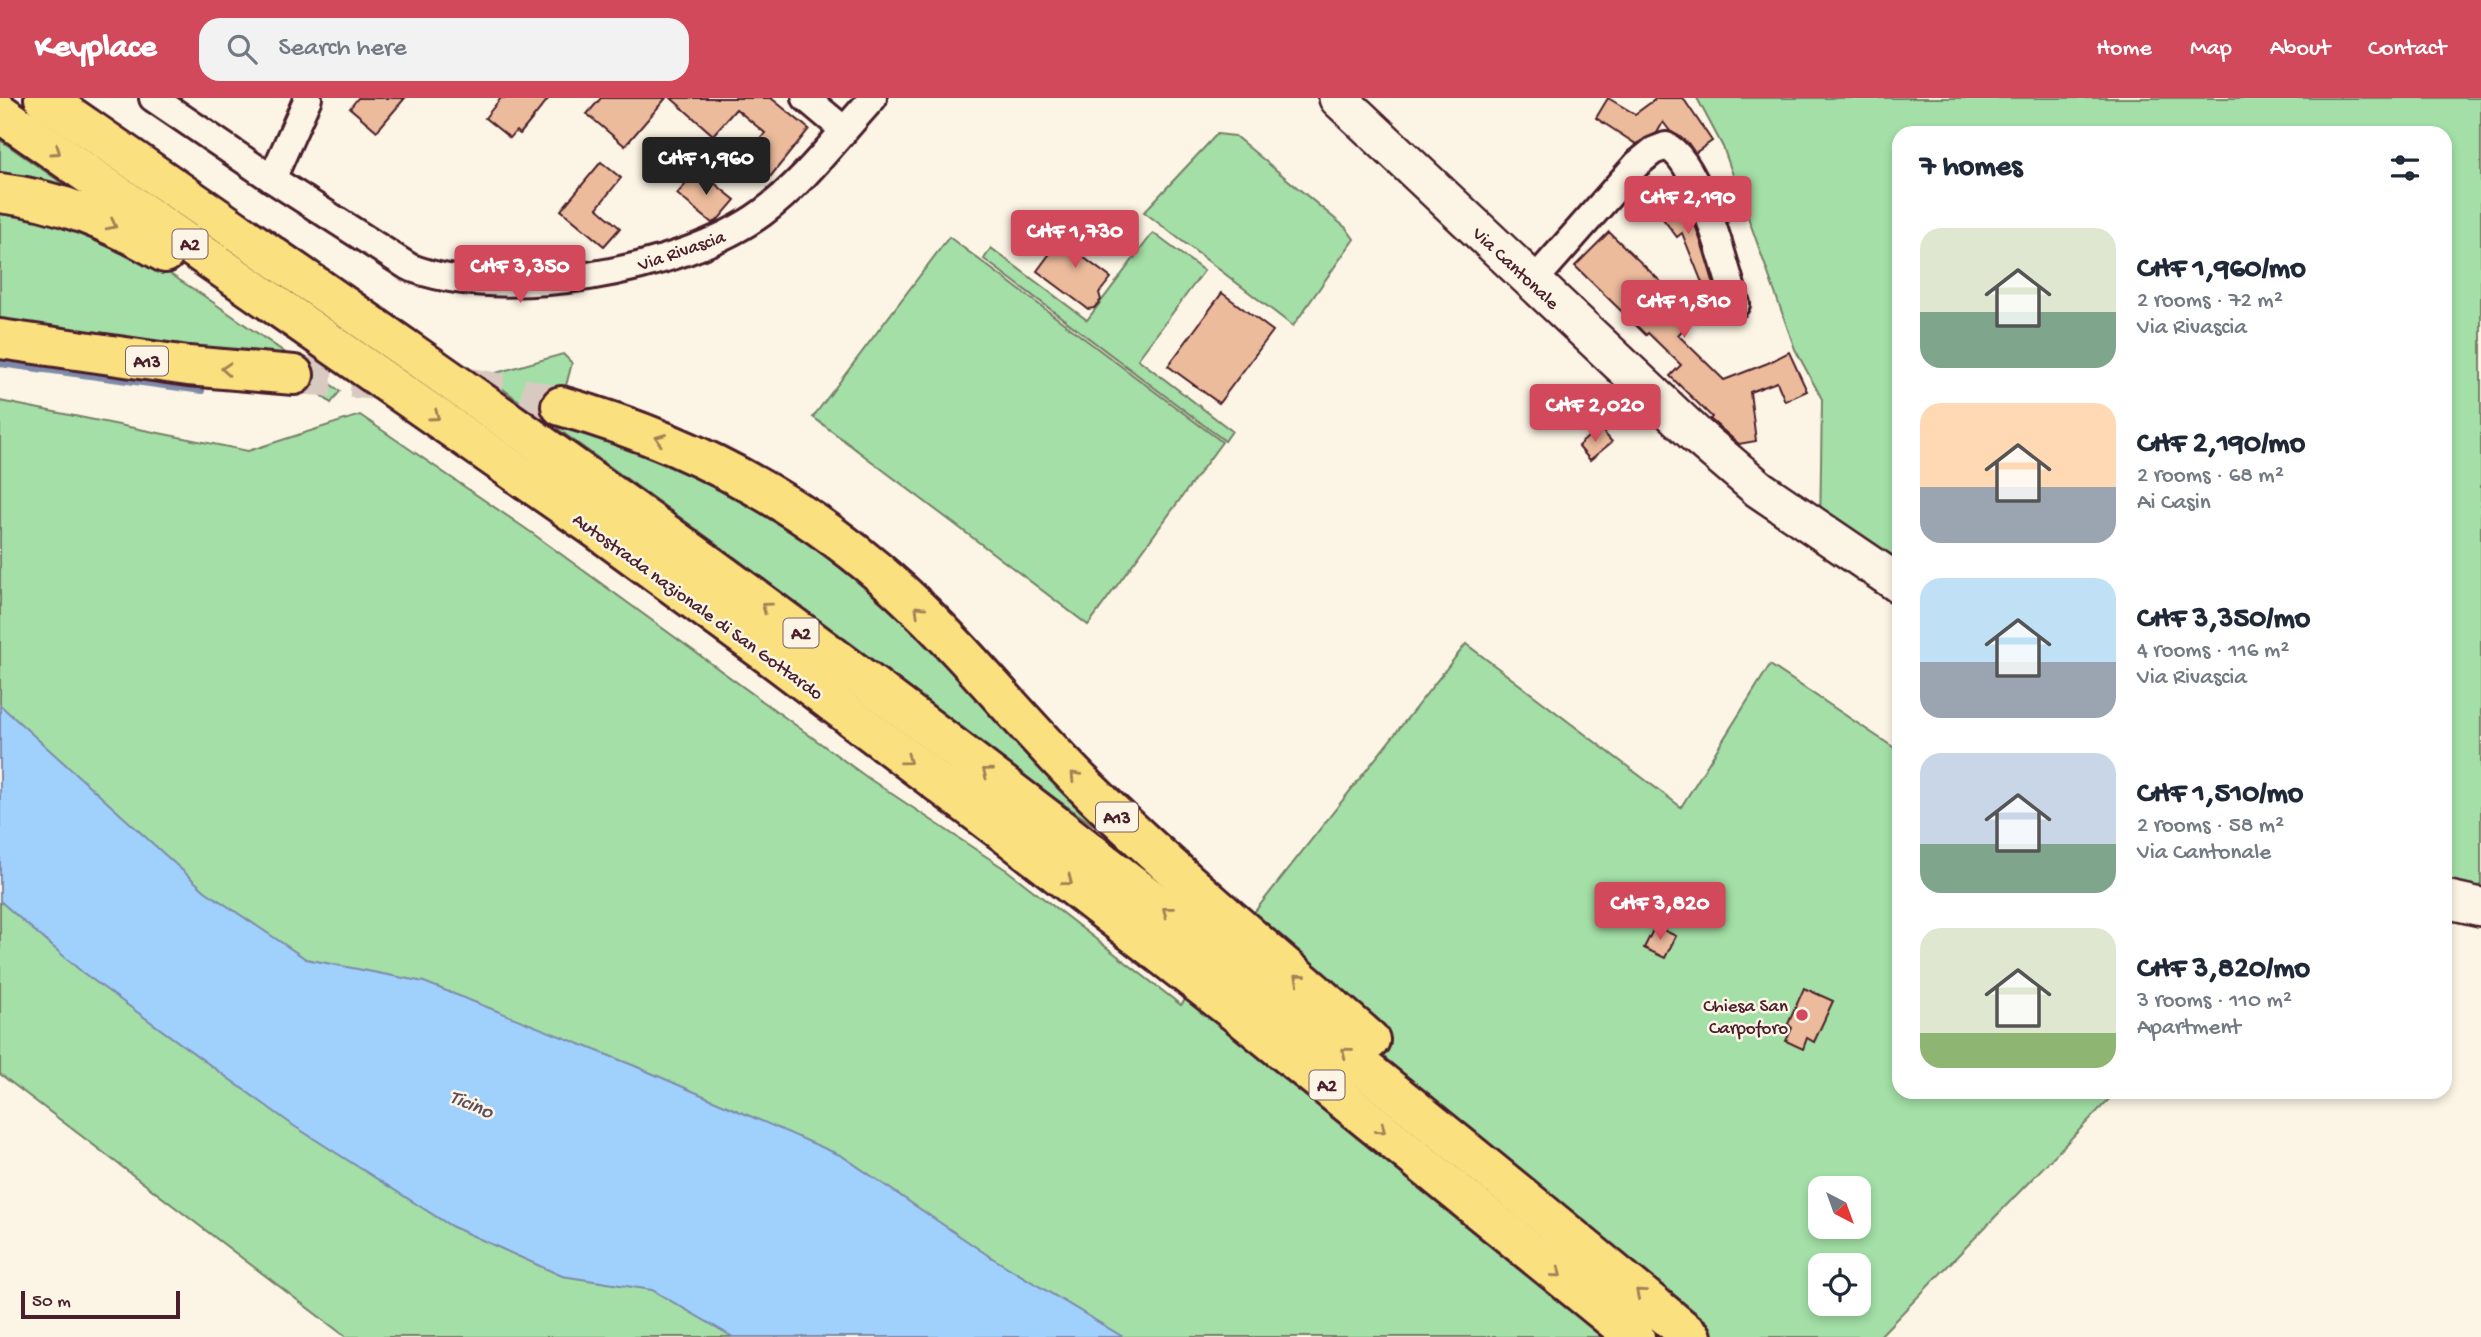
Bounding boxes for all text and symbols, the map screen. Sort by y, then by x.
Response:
search box [199,18,689,81]
text: Keyplace [35,30,157,68]
icon: search [223,30,261,68]
text: Search here [279,34,407,65]
text: Home [2096,35,2152,64]
text: Map [2190,35,2232,64]
text: About [2270,35,2330,64]
text: Contact [2368,35,2446,64]
pin: CHF 1,960 [626,138,786,197]
one-way arrow [48,143,61,156]
text: CHF 1,960 [658,146,754,173]
icon: filters [2386,149,2424,187]
text: 7 homes [1920,151,2022,186]
pin: CHF 2,190 [1608,176,1768,236]
text: CHF 2,190 [1640,185,1736,212]
pin: CHF 1,730 [995,211,1155,270]
one-way arrow [105,216,117,230]
text: CHF 1,730 [1027,219,1123,246]
street label: Via Cantonale [1466,223,1563,316]
street label: Via Rivascia [634,226,730,278]
road number: A2 [172,230,208,258]
pin: CHF 3,350 [440,246,600,305]
text: CHF 1,960/mo [2137,253,2306,288]
text: CHF 3,350 [470,254,570,281]
icon: home [1976,256,2060,340]
pin: CHF 1,510 [1604,280,1764,340]
text: 2 rooms · 72 m² [2137,288,2283,315]
text: CHF 1,510 [1637,289,1731,316]
text: Via Rivascia [2137,315,2247,342]
road number: A13 [126,346,168,376]
one-way arrow [220,362,231,377]
pin: CHF 2,020 [1515,384,1675,444]
text: CHF 2,020 [1546,393,1644,420]
one-way arrow [427,408,440,420]
text: CHF 2,190/mo [2137,428,2305,463]
icon: home [1976,431,2060,515]
one-way arrow [654,433,666,447]
text: 2 rooms · 68 m² [2137,463,2284,490]
text: Ai Casin [2137,490,2211,517]
street label: Autostrada nazionale di San Gottardo [567,509,827,707]
one-way arrow [761,603,774,615]
text: CHF 3,350/mo [2137,603,2310,638]
one-way arrow [915,606,928,619]
icon: home [1976,606,2060,690]
road number: A2 [784,618,818,648]
text: 4 rooms · 116 m² [2137,638,2289,665]
text: Via Rivascia [2137,665,2247,692]
one-way arrow [900,751,912,764]
one-way arrow [982,768,995,781]
one-way arrow [1071,771,1084,784]
text: CHF 1,510/mo [2137,778,2303,813]
icon: home [1976,781,2060,865]
road number: A13 [1096,802,1138,832]
text: 2 rooms · 58 m² [2137,813,2284,840]
text: Via Cantonale [2137,840,2271,867]
one-way arrow [1060,873,1073,886]
pin: CHF 3,820 [1580,882,1740,942]
text: CHF 3,820 [1611,891,1709,918]
one-way arrow [1163,907,1175,920]
text: CHF 3,820/mo [2137,953,2310,988]
icon: home [1976,956,2060,1040]
one-way arrow [1294,974,1307,986]
text: 3 rooms · 110 m² [2137,988,2292,1015]
place label: Chiesa San Carpoforo [1703,996,1788,1041]
marker: Chiesa San Carpoforo [1794,1007,1810,1023]
text: Apartment [2137,1015,2241,1042]
one-way arrow [1341,1048,1353,1061]
road number: A2 [1310,1070,1344,1100]
water label: Ticino [445,1086,497,1127]
one-way arrow [1374,1120,1386,1133]
north arrow [1808,1176,1871,1239]
map controls [1808,1176,1871,1316]
button: locate [1808,1253,1871,1316]
one-way arrow [1549,1265,1562,1277]
scale bar [21,1288,180,1320]
one-way arrow [1635,1289,1648,1301]
text: 50 m [32,1291,71,1314]

